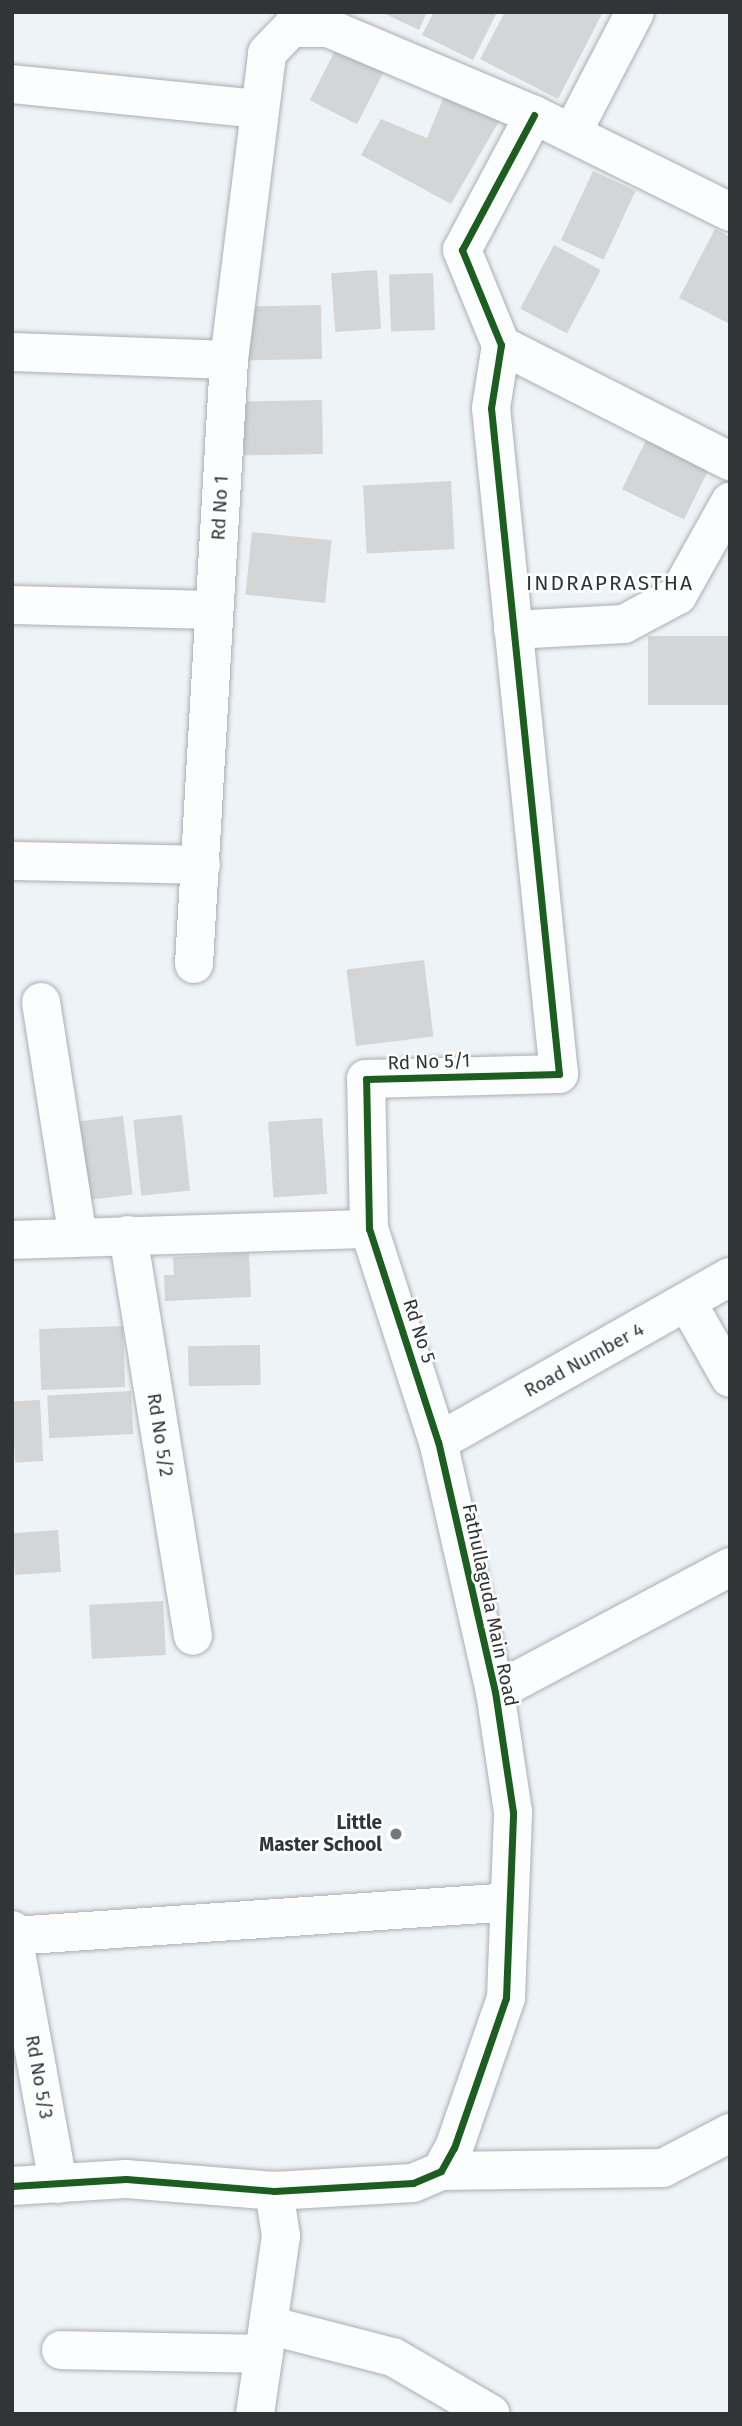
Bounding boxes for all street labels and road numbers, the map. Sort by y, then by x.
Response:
street label: Rd No 1 [207,475,233,541]
street label: Rd No 5/1 [387,1049,471,1075]
street label: Rd No 5 [398,1296,440,1366]
street label: Road Number 4 [520,1318,648,1402]
street label: Rd No 5/2 [142,1392,178,1478]
street label: Fathullaguda Main Road [457,1502,523,1708]
street label: Rd No 5/3 [20,2033,58,2121]

